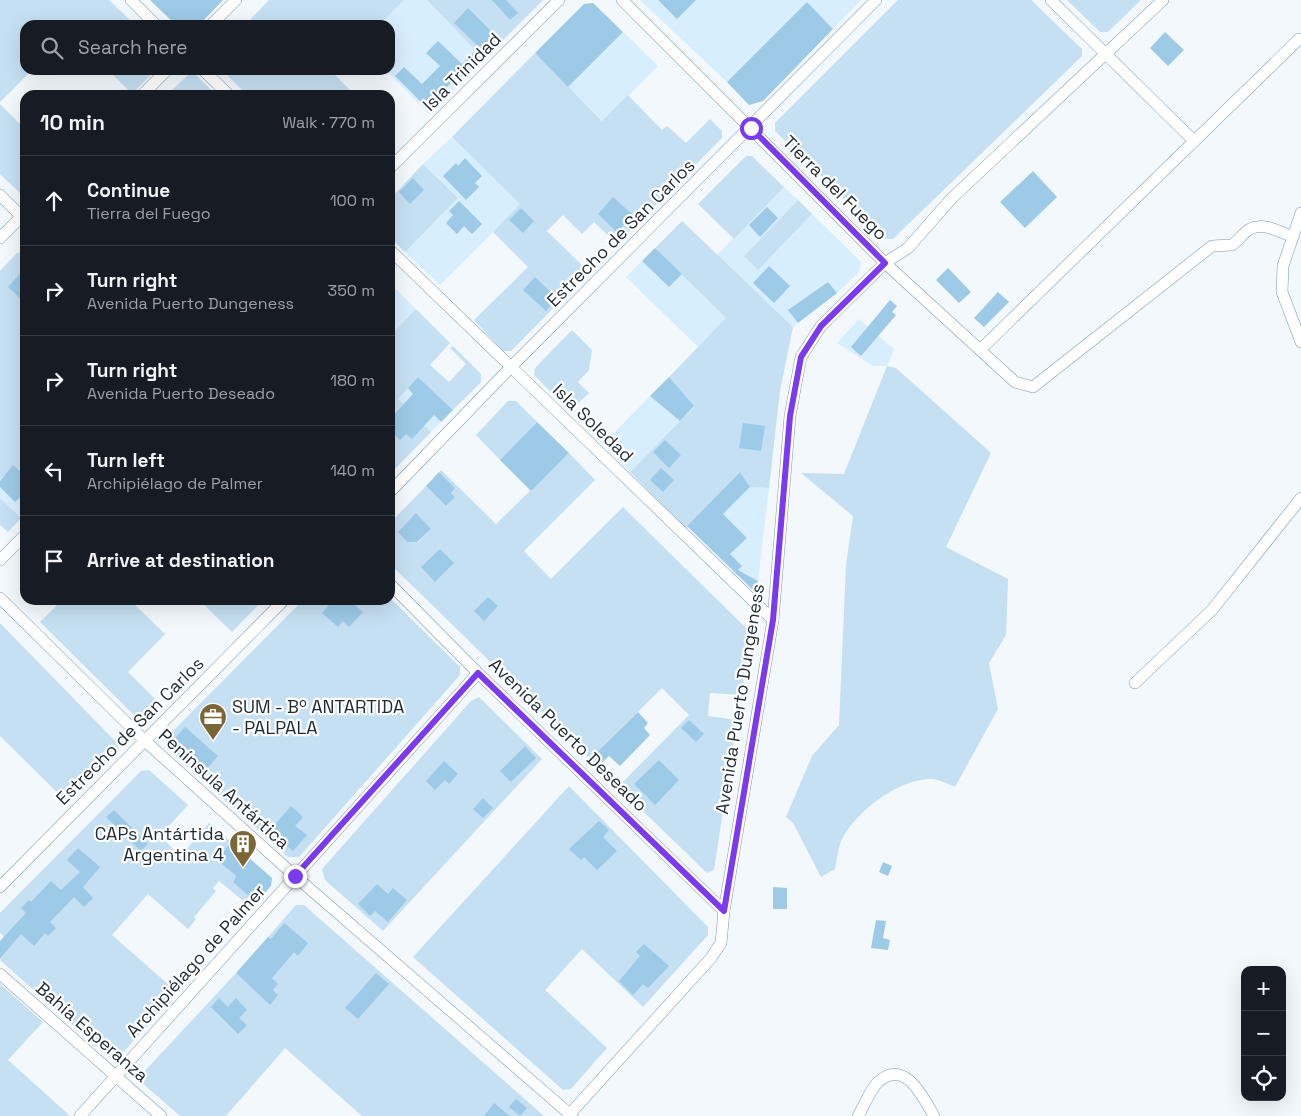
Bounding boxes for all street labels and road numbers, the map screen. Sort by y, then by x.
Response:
street label: Isla Trinidad [417,27,506,116]
street label: Tierra del Fuego [778,130,893,245]
street label: Estrecho de San Carlos [542,154,699,311]
street label: Isla Soledad [548,378,639,467]
street label: Avenida Puerto Dungeness [710,582,769,816]
street label: Estrecho de San Carlos [51,652,208,809]
street label: Avenida Puerto Deseado [484,653,652,816]
street label: Península Antártica [154,724,295,854]
street label: Archipiélago de Palmer [121,879,270,1042]
street label: Bahía Esperanza [31,976,153,1087]

